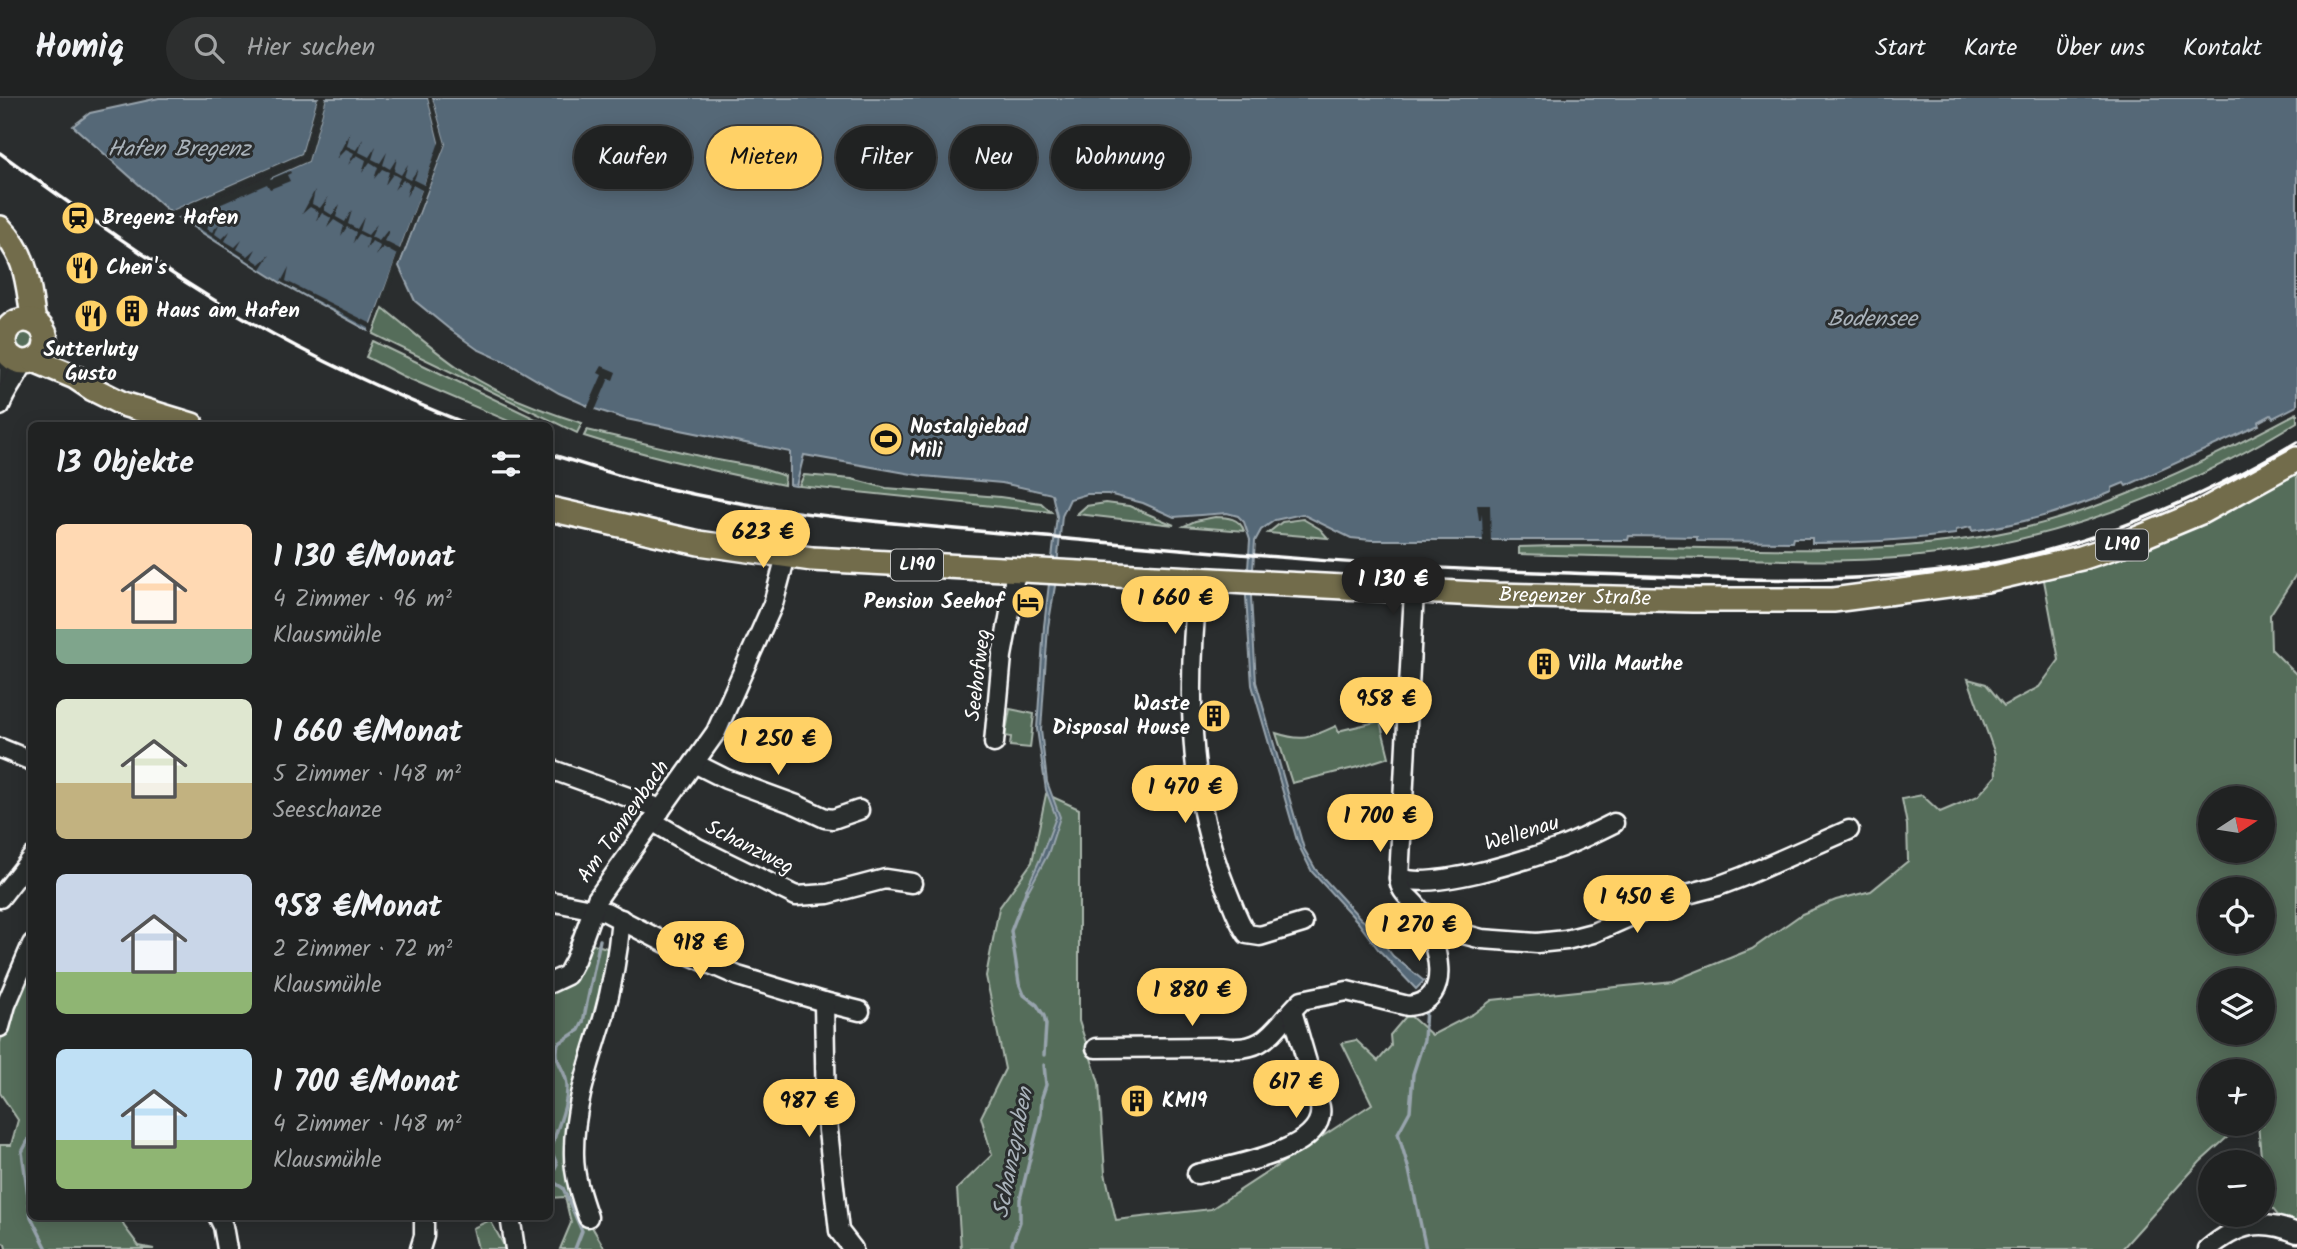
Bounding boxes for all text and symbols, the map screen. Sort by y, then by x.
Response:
search box [166,17,656,80]
text: Homiq [35,22,124,75]
text: Hier suchen [246,27,375,69]
icon: search [190,29,228,67]
text: Start [1875,29,1926,68]
text: Karte [1964,29,2017,68]
text: Über uns [2055,29,2145,68]
text: Kontakt [2183,29,2262,68]
chip: Kaufen [574,126,692,189]
chip: Mieten [706,126,822,189]
chip: Filter [836,126,936,189]
chip: Neu [950,126,1037,189]
chip: Wohnung [1051,126,1190,189]
water label: Hafen Bregenz [108,132,252,168]
station icon: Bregenz Hafen [59,199,97,237]
place label: Bregenz Hafen [102,202,239,235]
restaurant icon: Chen's [63,249,101,287]
place label: Chen's [106,252,167,285]
building icon: Haus am Hafen [113,292,151,330]
place label: Haus am Hafen [156,295,300,328]
restaurant icon: Sutterluty Gusto [72,297,110,335]
water label: Bodensee [1827,302,1919,338]
place label: Sutterluty Gusto [44,334,138,391]
place label: Nostalgiebad Mili [910,411,1029,468]
sports icon: Nostalgiebad Mili [867,420,905,458]
text: 13 Objekte [56,440,194,488]
icon: filters [487,445,525,483]
pin: 623 € [714,510,812,570]
text: 623 € [732,515,794,551]
road number: L190 [2096,530,2148,560]
text: 1 130 €/Monat [273,534,455,582]
road number: L190 [891,550,943,580]
icon: home [112,552,196,636]
pin: 1 130 € [1328,558,1458,617]
text: 1 130 € [1358,562,1428,598]
pin: 1 660 € [1110,576,1240,636]
street label: Bregenzer Straße [1498,579,1652,615]
text: 1 660 € [1137,581,1213,617]
text: 4 Zimmer · 96 m² [273,582,452,618]
hotel icon: Pension Seehof [1009,583,1047,621]
place label: Pension Seehof [863,586,1006,619]
text: Klausmühle [273,618,382,654]
street label: Seehofweg [957,627,1001,723]
building icon: Villa Mauthe [1525,645,1563,683]
place label: Villa Mauthe [1568,648,1683,681]
pin: 958 € [1337,678,1435,737]
text: 958 € [1356,682,1416,718]
place label: Waste Disposal House [1052,688,1190,745]
building icon: Waste Disposal House [1195,697,1233,735]
text: 1 660 €/Monat [273,709,462,757]
pin: 1 250 € [713,718,843,777]
text: 1 250 € [740,722,816,758]
icon: home [112,727,196,811]
street label: Am Tannenbach [569,754,679,890]
text: 5 Zimmer · 148 m² [273,757,461,793]
pin: 1 470 € [1120,766,1250,825]
text: 1 470 € [1148,770,1222,806]
north arrow [2198,786,2275,863]
map controls [2198,786,2275,1227]
text: Seeschanze [273,793,382,829]
pin: 1 700 € [1315,794,1445,854]
text: 1 700 € [1343,799,1417,835]
street label: Wellenau [1480,807,1564,861]
street label: Schanzweg [699,812,799,884]
pin: 1 450 € [1572,876,1702,935]
button: locate [2198,877,2275,954]
text: 1 450 € [1599,880,1675,916]
text: 958 €/Monat [273,884,442,932]
icon: home [112,902,196,986]
pin: 1 270 € [1354,904,1484,963]
text: 1 270 € [1381,908,1457,944]
pin: 918 € [651,922,749,981]
text: 918 € [672,926,728,962]
text: 2 Zimmer · 72 m² [273,932,452,968]
text: Klausmühle [273,968,382,1004]
pin: 1 880 € [1127,968,1257,1028]
button: layers [2198,968,2275,1045]
text: 1 880 € [1153,973,1231,1009]
text: 1 700 €/Monat [273,1059,459,1107]
button: + [2198,1059,2275,1136]
pin: 617 € [1247,1060,1345,1120]
text: 617 € [1269,1065,1323,1101]
icon: home [112,1077,196,1161]
pin: 987 € [760,1080,858,1139]
building icon: KM19 [1118,1082,1156,1120]
water label: Schanzgraben [984,1083,1045,1221]
text: 987 € [779,1084,839,1120]
place label: KM19 [1162,1085,1208,1118]
text: 4 Zimmer · 148 m² [273,1107,461,1143]
text: Klausmühle [273,1143,382,1179]
button: − [2198,1150,2275,1227]

